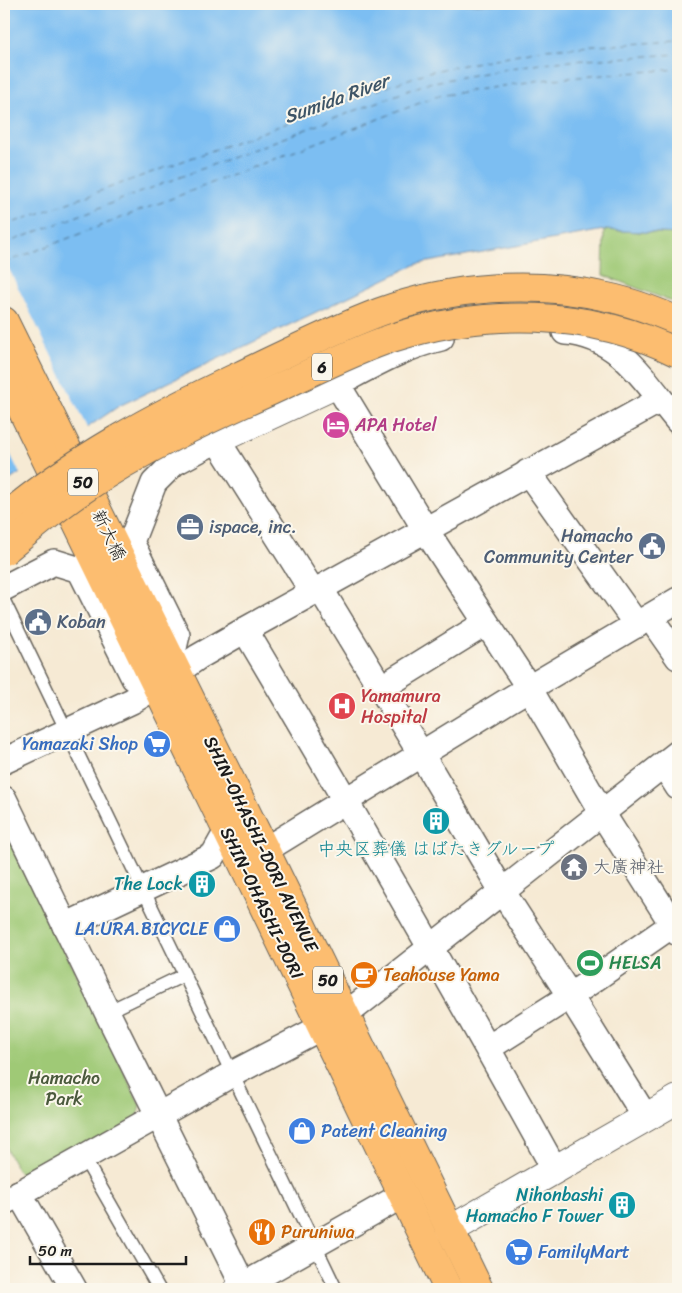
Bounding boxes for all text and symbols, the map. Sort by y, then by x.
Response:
water label: Sumida River [279,63,396,133]
road number: 6 [312,354,332,381]
place label: APA Hotel [354,409,437,441]
hotel icon: APA Hotel [321,410,351,440]
road number: 50 [68,468,98,496]
street label: 新大橋 [83,504,135,566]
place label: ispace, inc. [209,511,297,543]
office icon: ispace, inc. [175,512,205,542]
place label: Hamacho Community Center [484,520,635,573]
public building icon: Hamacho Community Center [637,531,667,561]
place label: Koban [57,606,106,638]
public building icon: Koban [23,607,53,637]
place label: Yamamura Hospital [361,680,441,733]
hospital icon: Yamamura Hospital [327,691,357,721]
place label: Yamazaki Shop [22,728,138,760]
supermarket icon: Yamazaki Shop [142,729,172,759]
street label: SHIN-OHASHI-DORI AVENUE [199,732,323,956]
building icon: 中央区葬儀 はばたきグループ [421,806,451,836]
street label: SHIN-OHASHI-DORI [216,823,308,983]
place label: 中央区葬儀 はばたきグループ [317,833,555,865]
place label: 大廣神社 [593,851,665,883]
temple icon: 大廣神社 [559,852,589,882]
place label: The Lock [114,868,183,900]
building icon: The Lock [187,869,217,899]
place label: LA.URA.BICYCLE [75,913,209,945]
shop icon: LA.URA.BICYCLE [212,914,242,944]
place label: HELSA [609,947,661,979]
sports icon: HELSA [575,948,605,978]
place label: Teahouse Yama [383,959,500,991]
cafe icon: Teahouse Yama [349,960,379,990]
road number: 50 [313,966,343,994]
park label: Hamacho Park [28,1062,100,1115]
place label: Patent Cleaning [321,1115,447,1147]
shop icon: Patent Cleaning [287,1116,317,1146]
place label: Nihonbashi Hamacho F Tower [466,1179,605,1232]
building icon: Nihonbashi Hamacho F Tower [607,1190,637,1220]
place label: Puruniwa [281,1216,355,1248]
restaurant icon: Puruniwa [247,1217,277,1247]
scale bar [30,1233,186,1265]
place label: FamilyMart [538,1236,630,1268]
supermarket icon: FamilyMart [504,1237,534,1267]
text: 50 m [38,1238,73,1264]

